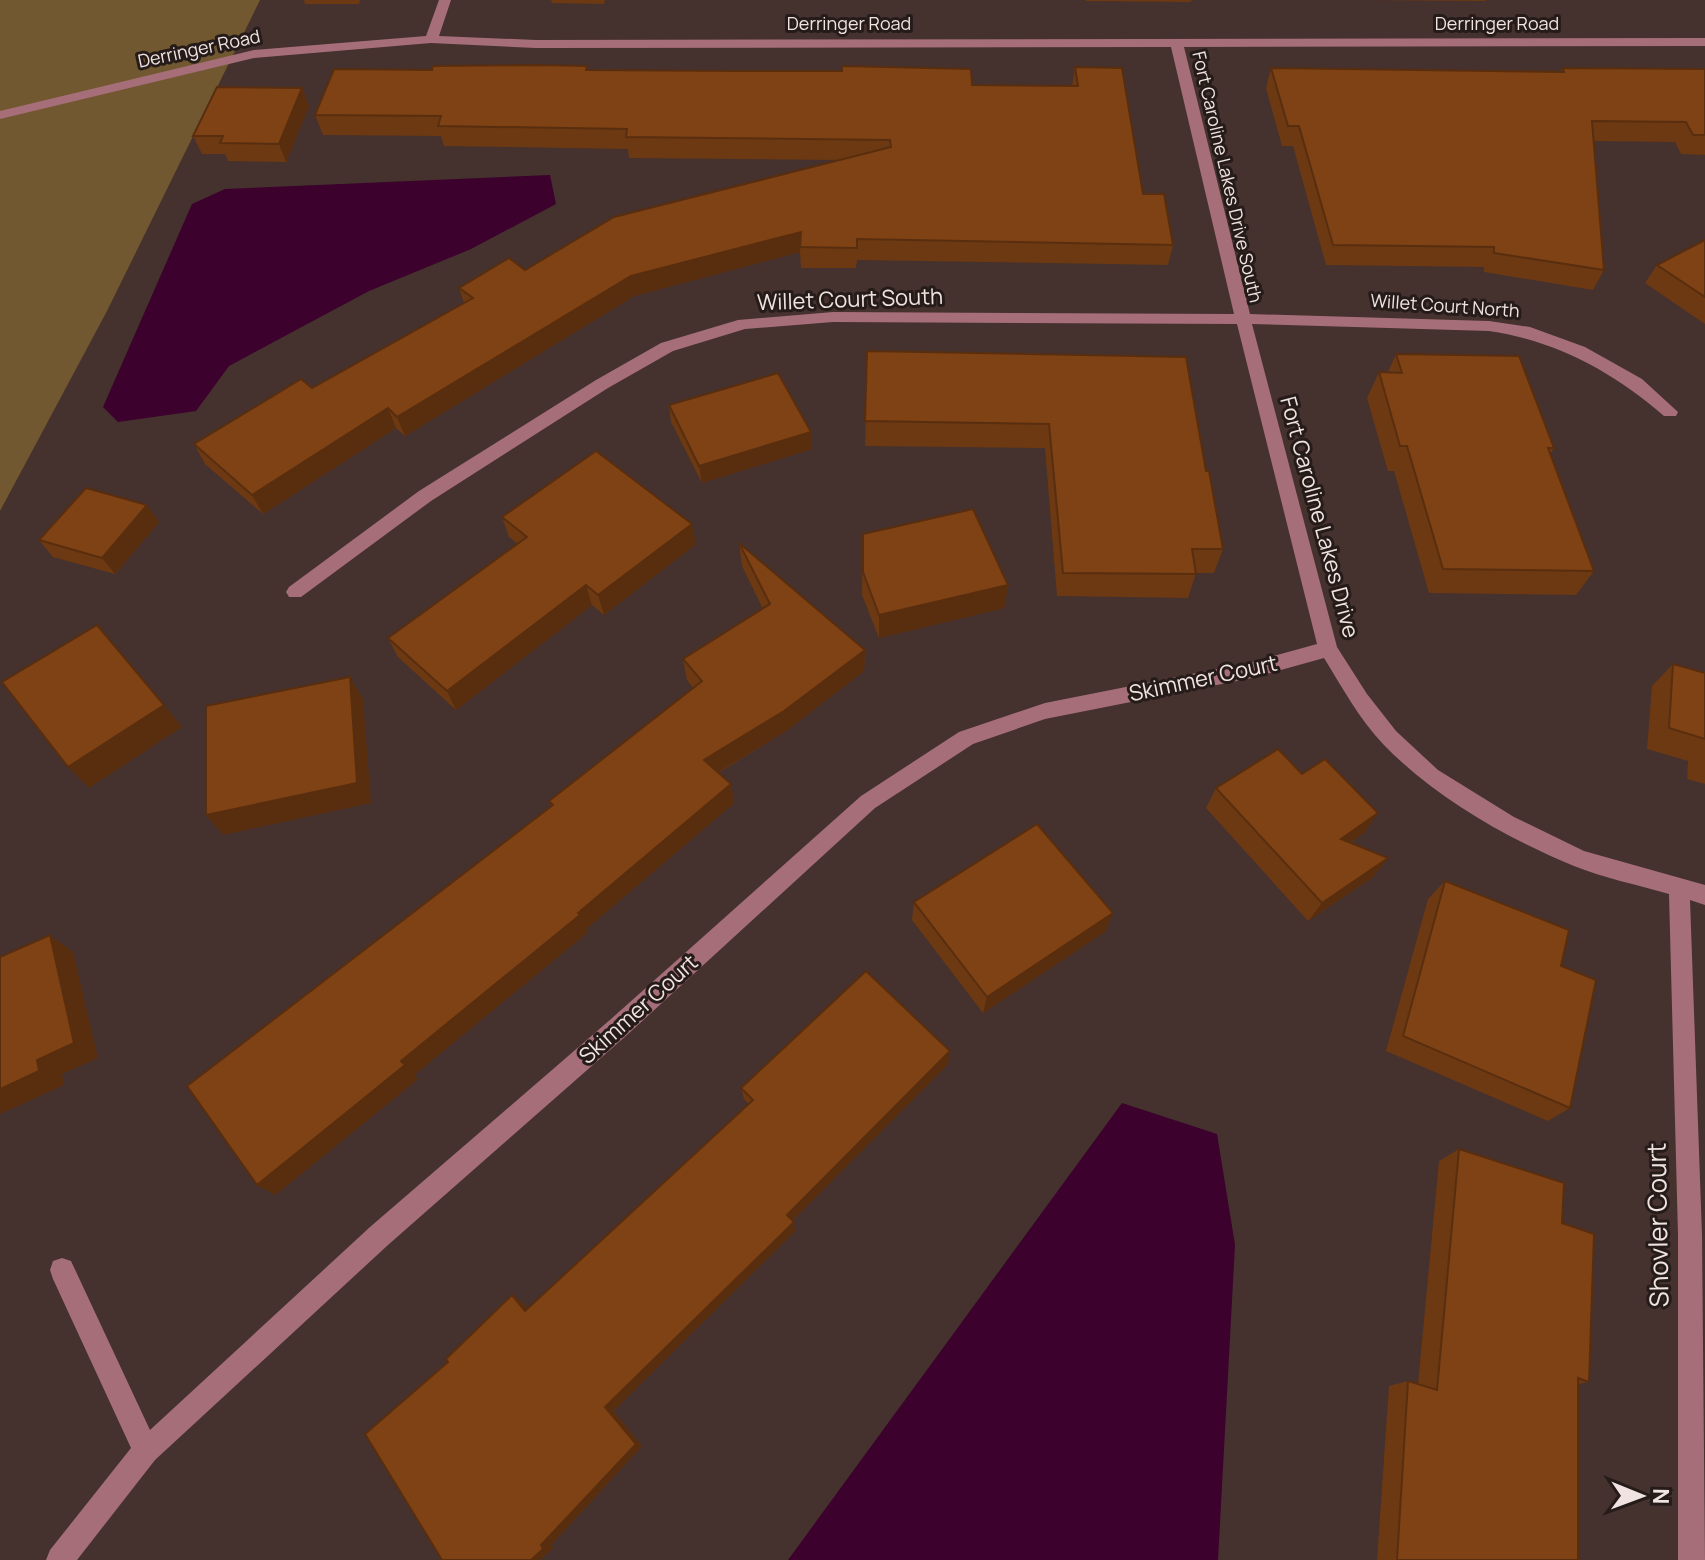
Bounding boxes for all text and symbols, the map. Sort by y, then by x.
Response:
street label: Derringer Road [787,11,911,35]
street label: Derringer Road [1435,11,1559,35]
street label: Derringer Road [135,23,262,73]
street label: Fort Caroline Lakes Drive South [1187,49,1269,305]
street label: Willet Court South [756,281,944,317]
street label: Willet Court North [1370,288,1520,322]
street label: Fort Caroline Lakes Drive [1273,393,1367,641]
street label: Skimmer Court [1126,648,1280,708]
street label: Skimmer Court [572,947,704,1071]
street label: Shovler Court [1638,1142,1676,1308]
north arrow [1601,1456,1681,1536]
text: N [1646,1488,1676,1505]

